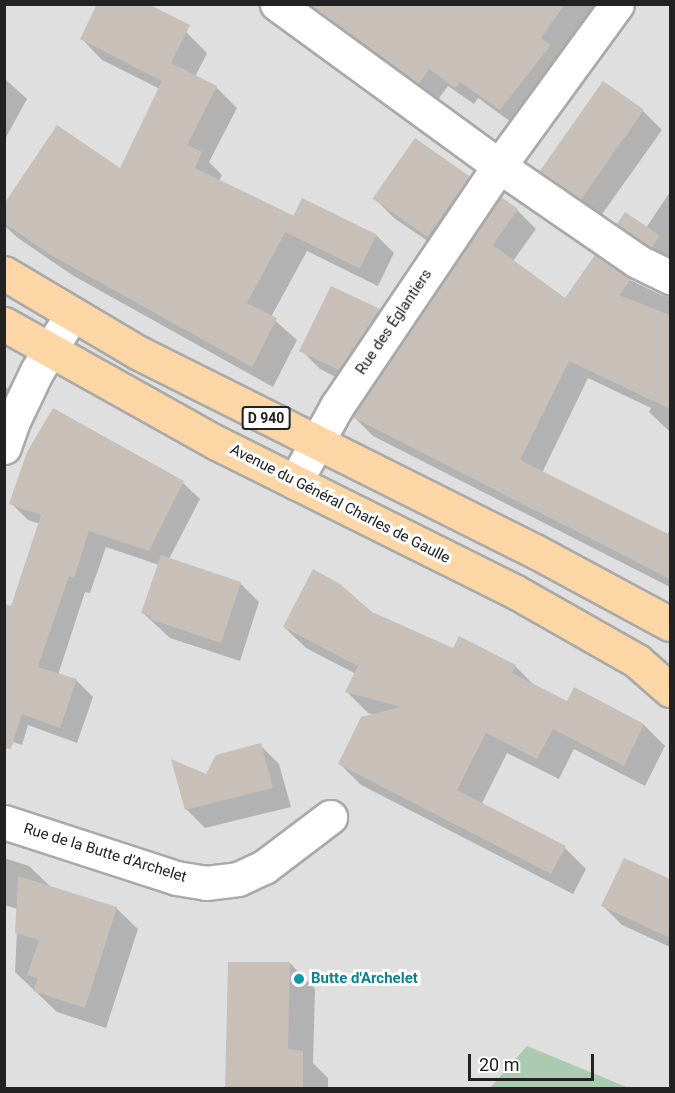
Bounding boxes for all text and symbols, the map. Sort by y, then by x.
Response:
street label: Rue des Églantiers [352,266,436,378]
road number: D 940 [240,407,292,429]
street label: Avenue du Général Charles de Gaulle [227,441,453,567]
street label: Rue de la Butte d'Archelet [21,820,189,886]
place label: Butte d'Archelet [311,970,418,988]
marker: Butte d'Archelet [292,972,306,986]
scale bar [471,1042,597,1080]
text: 20 m [479,1054,519,1075]

